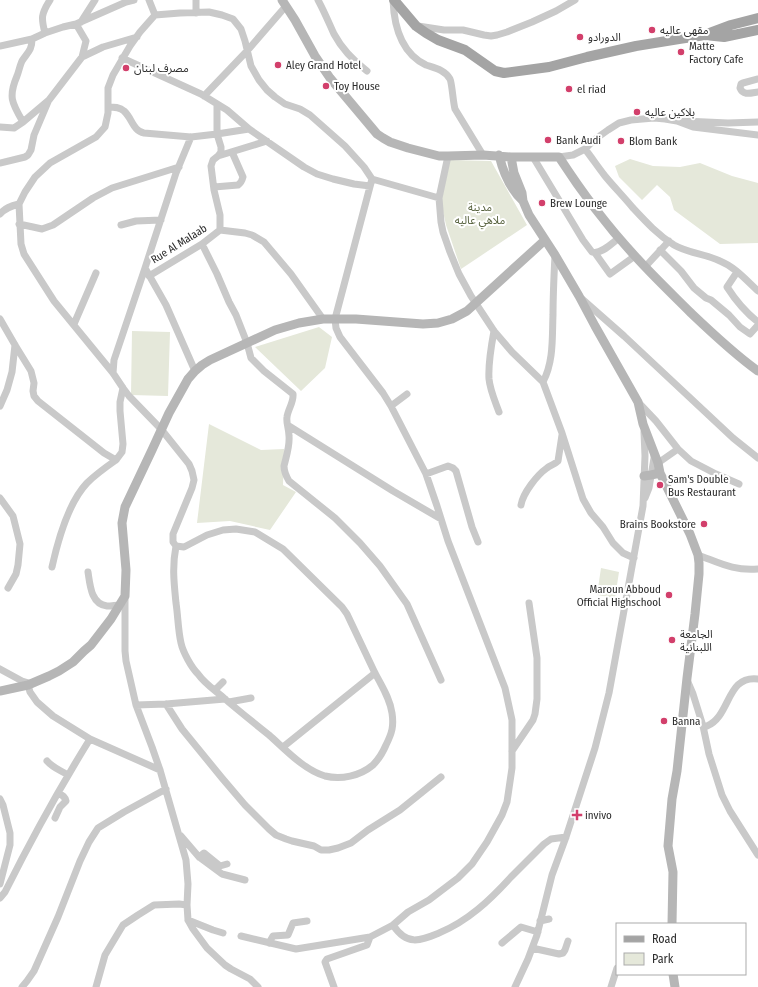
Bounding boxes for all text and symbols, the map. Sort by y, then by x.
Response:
place label: مقهى عاليه [660,24,709,37]
marker: مقهى عاليه [647,25,657,35]
place label: الدورادو [588,31,621,44]
marker: الدورادو [575,32,585,42]
place label: Matte Factory Cafe [689,40,743,66]
marker: Matte Factory Cafe [676,47,686,57]
place label: Aley Grand Hotel [286,59,361,72]
marker: Aley Grand Hotel [273,60,283,70]
place label: مصرف لبنان [134,62,189,75]
marker: مصرف لبنان [121,63,131,73]
place label: Toy House [334,80,380,93]
marker: Toy House [321,81,331,91]
place label: el riad [577,83,606,96]
marker: el riad [564,84,574,94]
place label: بلاكين عاليه [645,106,695,119]
marker: بلاكين عاليه [632,107,642,117]
place label: Bank Audi [556,134,601,147]
marker: Bank Audi [543,135,553,145]
place label: Blom Bank [629,135,678,148]
marker: Blom Bank [616,136,626,146]
place label: Brew Lounge [550,197,607,210]
marker: Brew Lounge [537,198,547,208]
park label: مدينة ملاهي عاليه [455,201,505,229]
street label: Rue Al Malaab [149,222,210,266]
place label: Sam's Double Bus Restaurant [668,473,736,499]
marker: Sam's Double Bus Restaurant [655,480,665,490]
place label: Brains Bookstore [620,518,696,531]
marker: Brains Bookstore [699,519,709,529]
place label: Maroun Abboud Official Highschool [577,583,661,609]
marker: Maroun Abboud Official Highschool [664,590,674,600]
place label: الجامعة اللبنانية [680,628,713,654]
marker: الجامعة اللبنانية [667,635,677,645]
place label: Banna [672,715,700,728]
marker: Banna [659,716,669,726]
place label: invivo [585,809,612,822]
marker: invivo [572,810,582,820]
legend [616,923,746,975]
text: Road [652,932,677,946]
text: Park [652,952,674,966]

